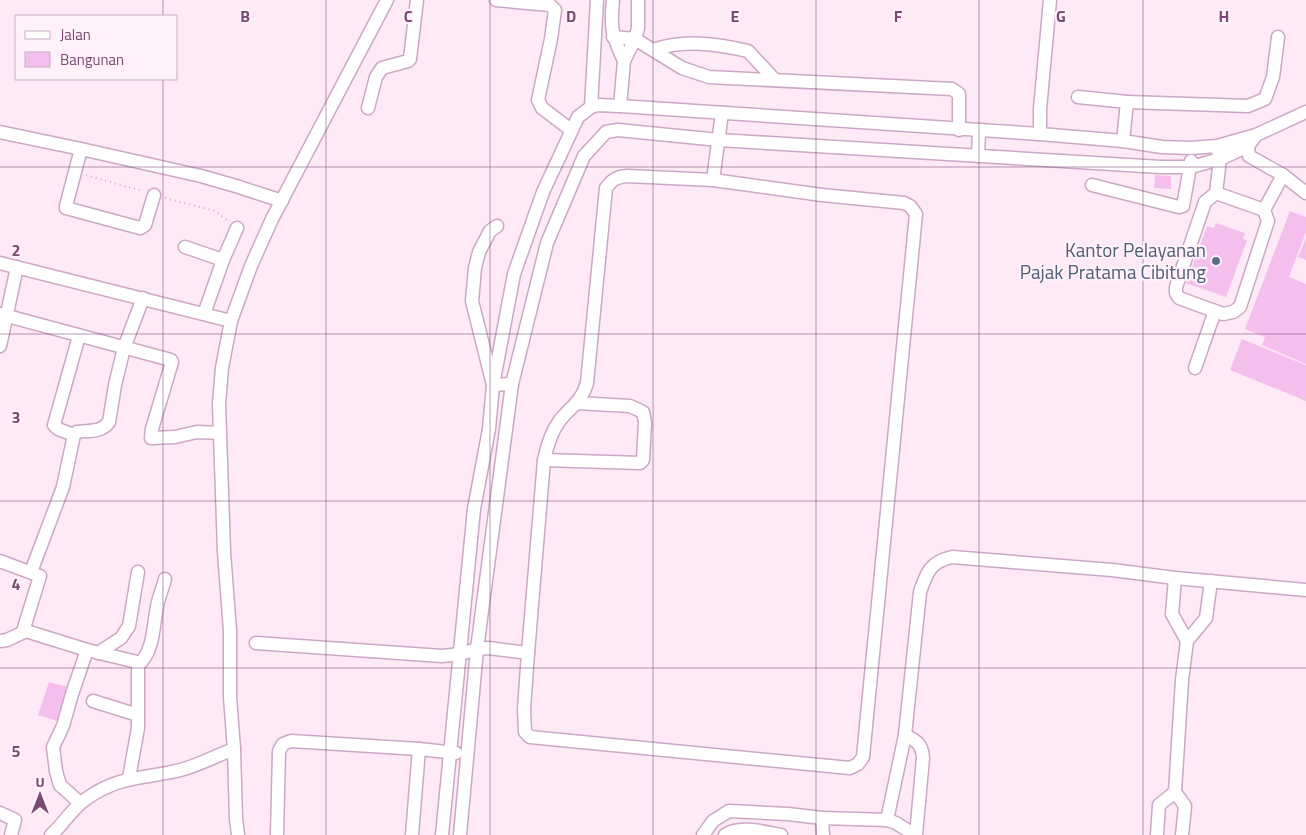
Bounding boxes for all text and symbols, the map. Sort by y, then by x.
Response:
text: B [240,4,250,28]
text: C [404,4,413,28]
text: D [566,4,576,28]
text: E [731,4,740,28]
text: F [894,4,903,28]
text: G [1056,4,1066,28]
text: H [1219,4,1229,28]
legend [15,15,178,80]
text: Jalan [60,23,91,46]
text: Bangunan [60,48,124,71]
place label: Kantor Pelayanan Pajak Pratama Cibitung [1020,235,1206,286]
text: 2 [12,238,20,262]
marker: Kantor Pelayanan Pajak Pratama Cibitung [1210,255,1222,267]
text: 3 [12,405,20,429]
text: 4 [12,572,21,596]
text: 5 [12,739,21,763]
north arrow [15,770,65,820]
text: U [35,771,45,792]

